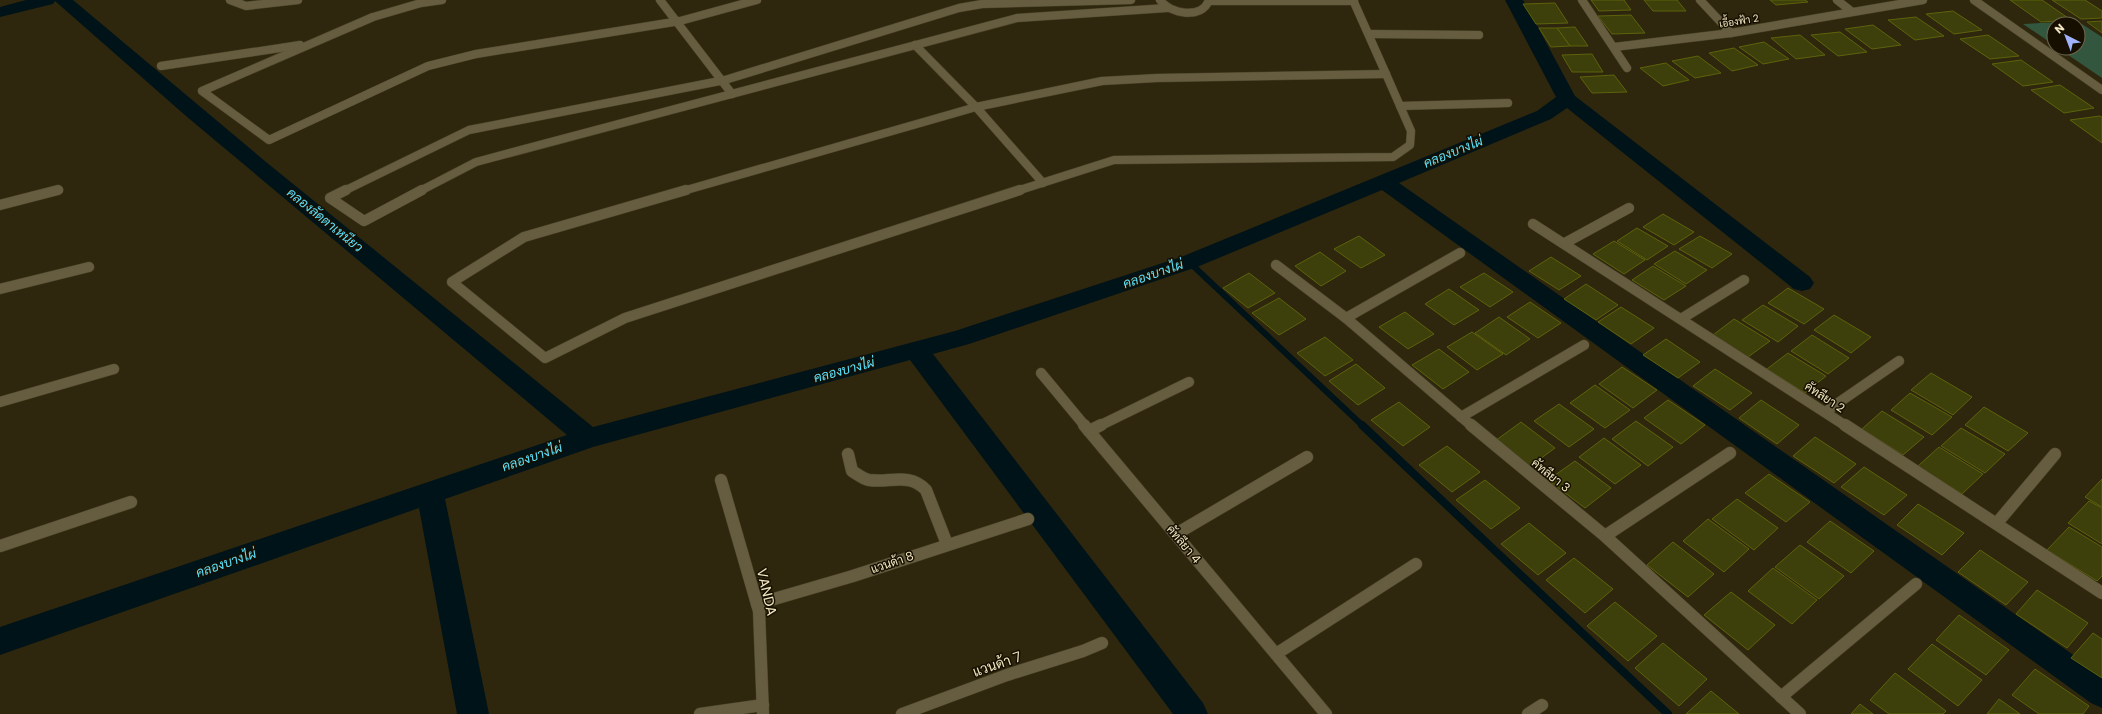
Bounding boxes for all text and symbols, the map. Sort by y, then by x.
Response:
street label: เอื้องฟ้า 2 [1718,8,1760,32]
north arrow [2046,16,2086,56]
text: N [2051,20,2068,37]
water label: คลองบางไผ่ [1420,131,1487,173]
water label: คลองลัดตาเหนียว [283,183,367,257]
water label: คลองบางไผ่ [1120,254,1187,293]
water label: คลองบางไผ่ [811,352,878,387]
street label: คัทลียา 2 [1802,378,1849,416]
water label: คลองบางไผ่ [499,437,566,476]
street label: คัทลียา 3 [1528,454,1574,496]
street label: คัทลียา 4 [1163,521,1205,567]
water label: คลองบางไผ่ [193,543,260,582]
street label: แวนด้า 8 [868,547,916,577]
street label: VANDA [752,566,782,618]
street label: แวนด้า 7 [970,646,1025,682]

